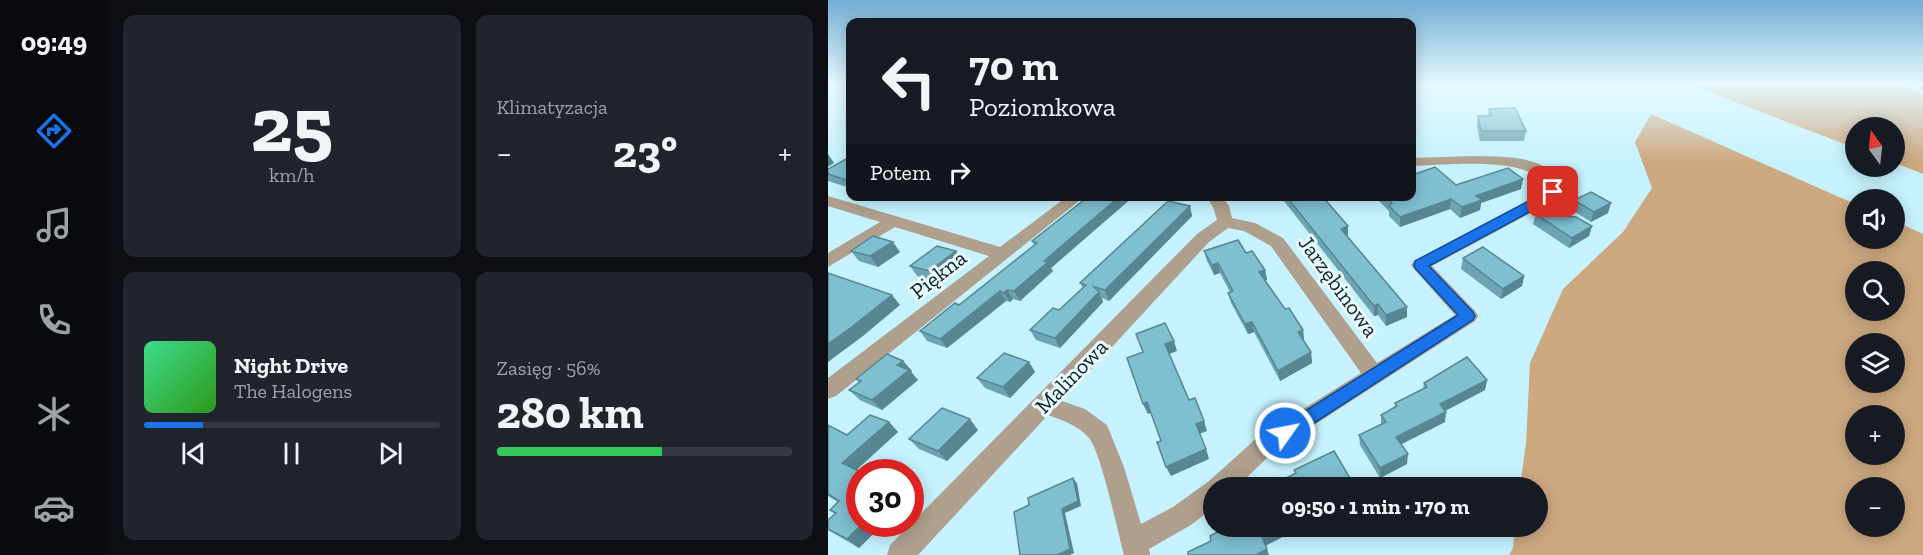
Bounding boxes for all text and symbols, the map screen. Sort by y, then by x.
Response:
text: 09:49 [21,26,87,58]
text: 70 m [969,40,1059,91]
icon: left [870,42,948,120]
text: 25 [250,77,333,171]
text: Poziomkowa [969,91,1116,123]
text: Klimatyzacja [497,95,608,119]
icon: directions [33,110,75,152]
north arrow [1845,117,1905,177]
map controls [1845,117,1905,537]
text: 23° [613,125,677,179]
text: − [497,133,512,172]
text: + [778,133,792,172]
icon: right [943,156,976,189]
text: Potem [870,159,931,186]
text: km/h [269,163,315,187]
pin [1527,166,1578,217]
icon: arrive [1536,175,1569,208]
button: sound [1845,189,1905,249]
icon: music [33,204,75,246]
street label: Jarzębinowa [1293,230,1385,343]
street label: Piękna [905,244,972,305]
button: search [1845,261,1905,321]
icon: phone [33,299,75,341]
street label: Malinowa [1029,333,1114,419]
button: layers [1845,333,1905,393]
text: Night Drive [234,352,348,379]
text: Zasięg · 56% [497,356,600,380]
text: The Halogens [234,379,352,403]
text: 280 km [497,386,644,440]
icon: climate [33,393,75,435]
position arrow [1253,401,1317,465]
button: + [1845,405,1905,465]
icon: previous [177,437,210,470]
icon: pause [275,437,308,470]
icon: next [374,437,407,470]
speed limit sign: 30 [846,459,924,537]
button: − [1845,477,1905,537]
icon: car [33,487,75,529]
text: 09:50 · 1 min · 170 m [1282,493,1469,520]

